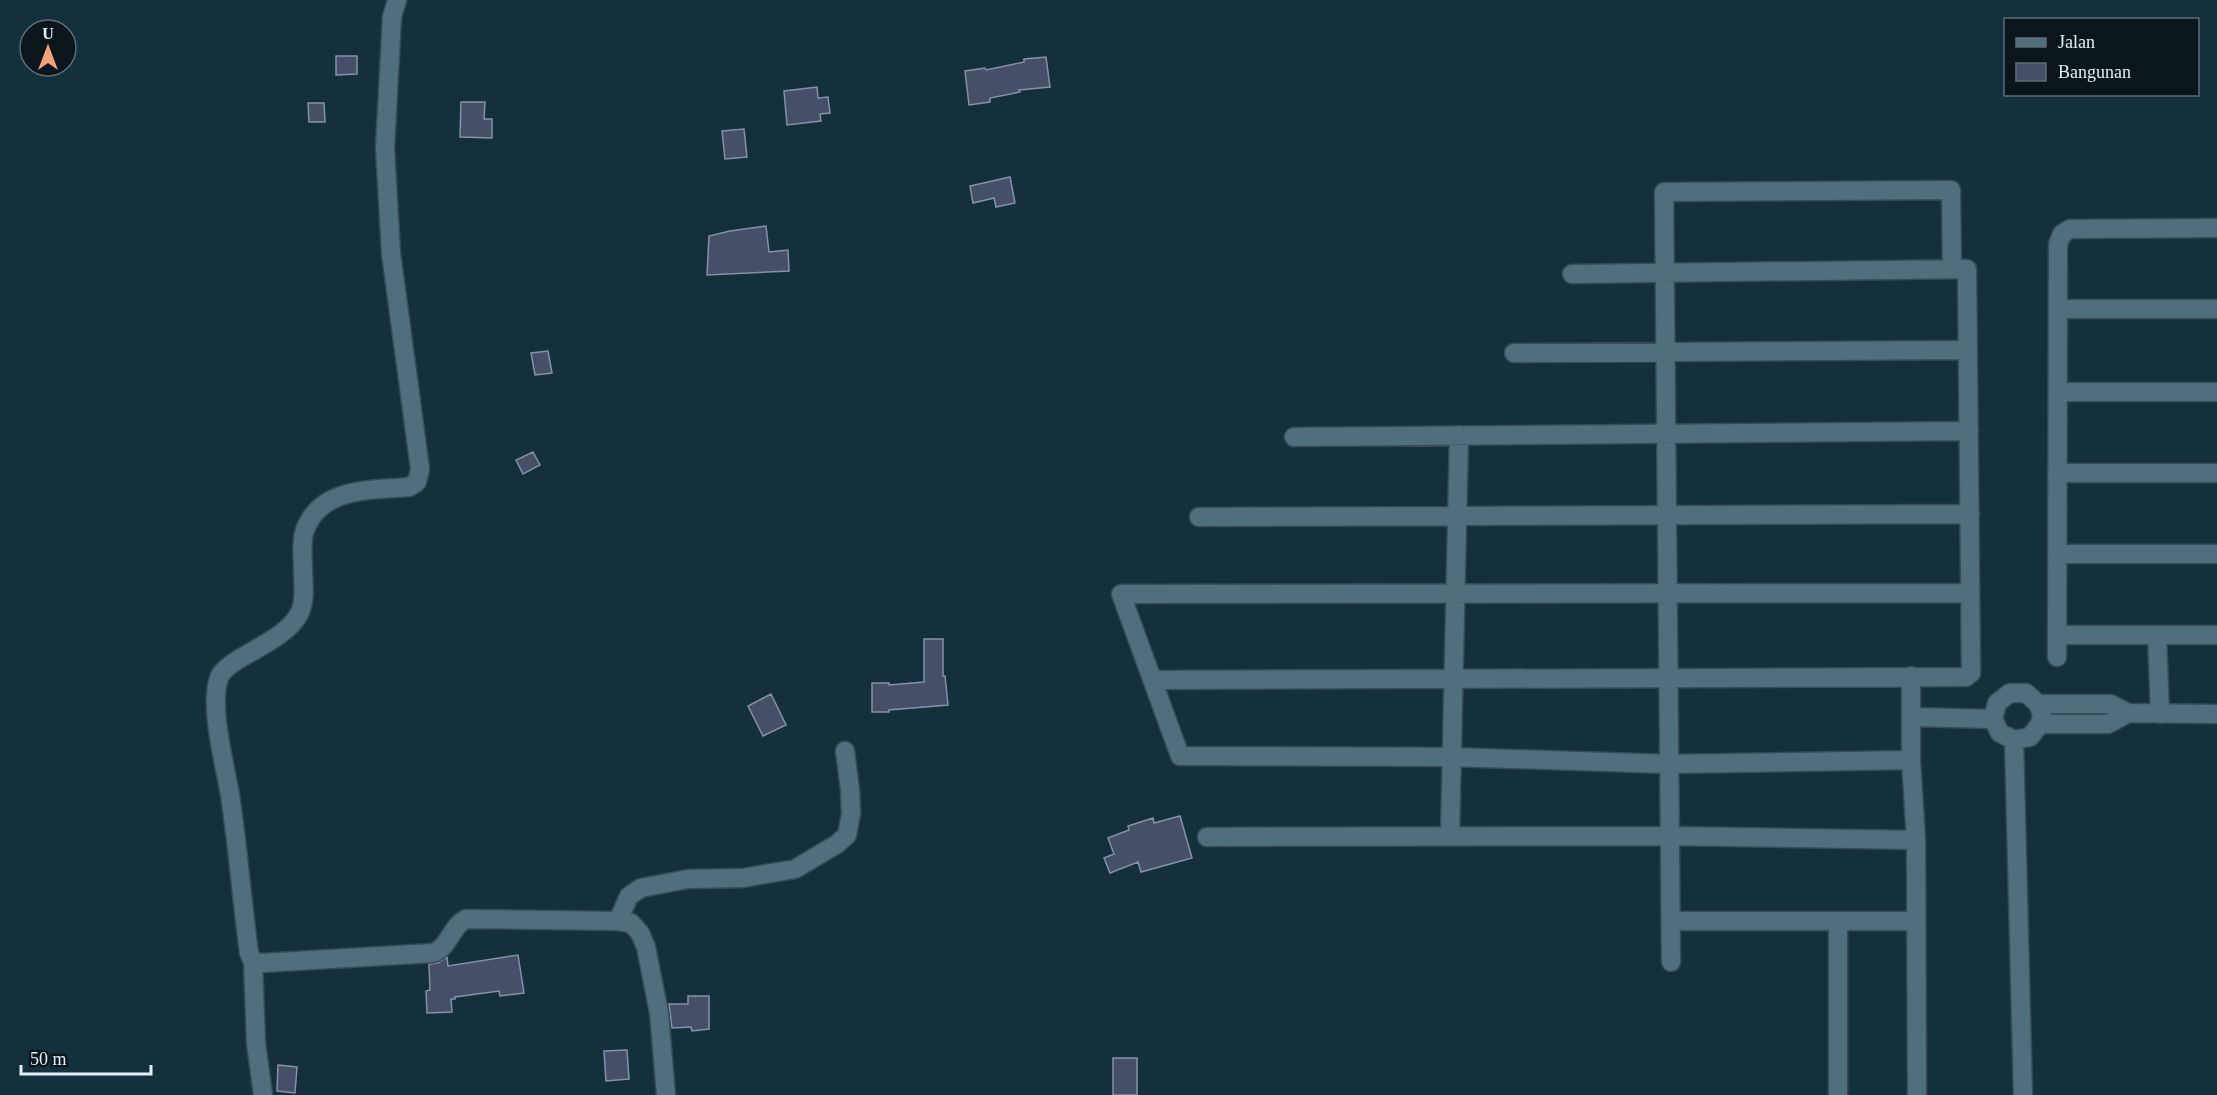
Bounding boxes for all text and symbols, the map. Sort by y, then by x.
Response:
north arrow [18,18,78,78]
legend [2004,18,2199,96]
text: U [42,25,54,42]
text: Jalan [2058,32,2095,52]
text: Bangunan [2058,62,2131,82]
scale bar [21,1038,152,1076]
text: 50 m [30,1049,67,1069]

